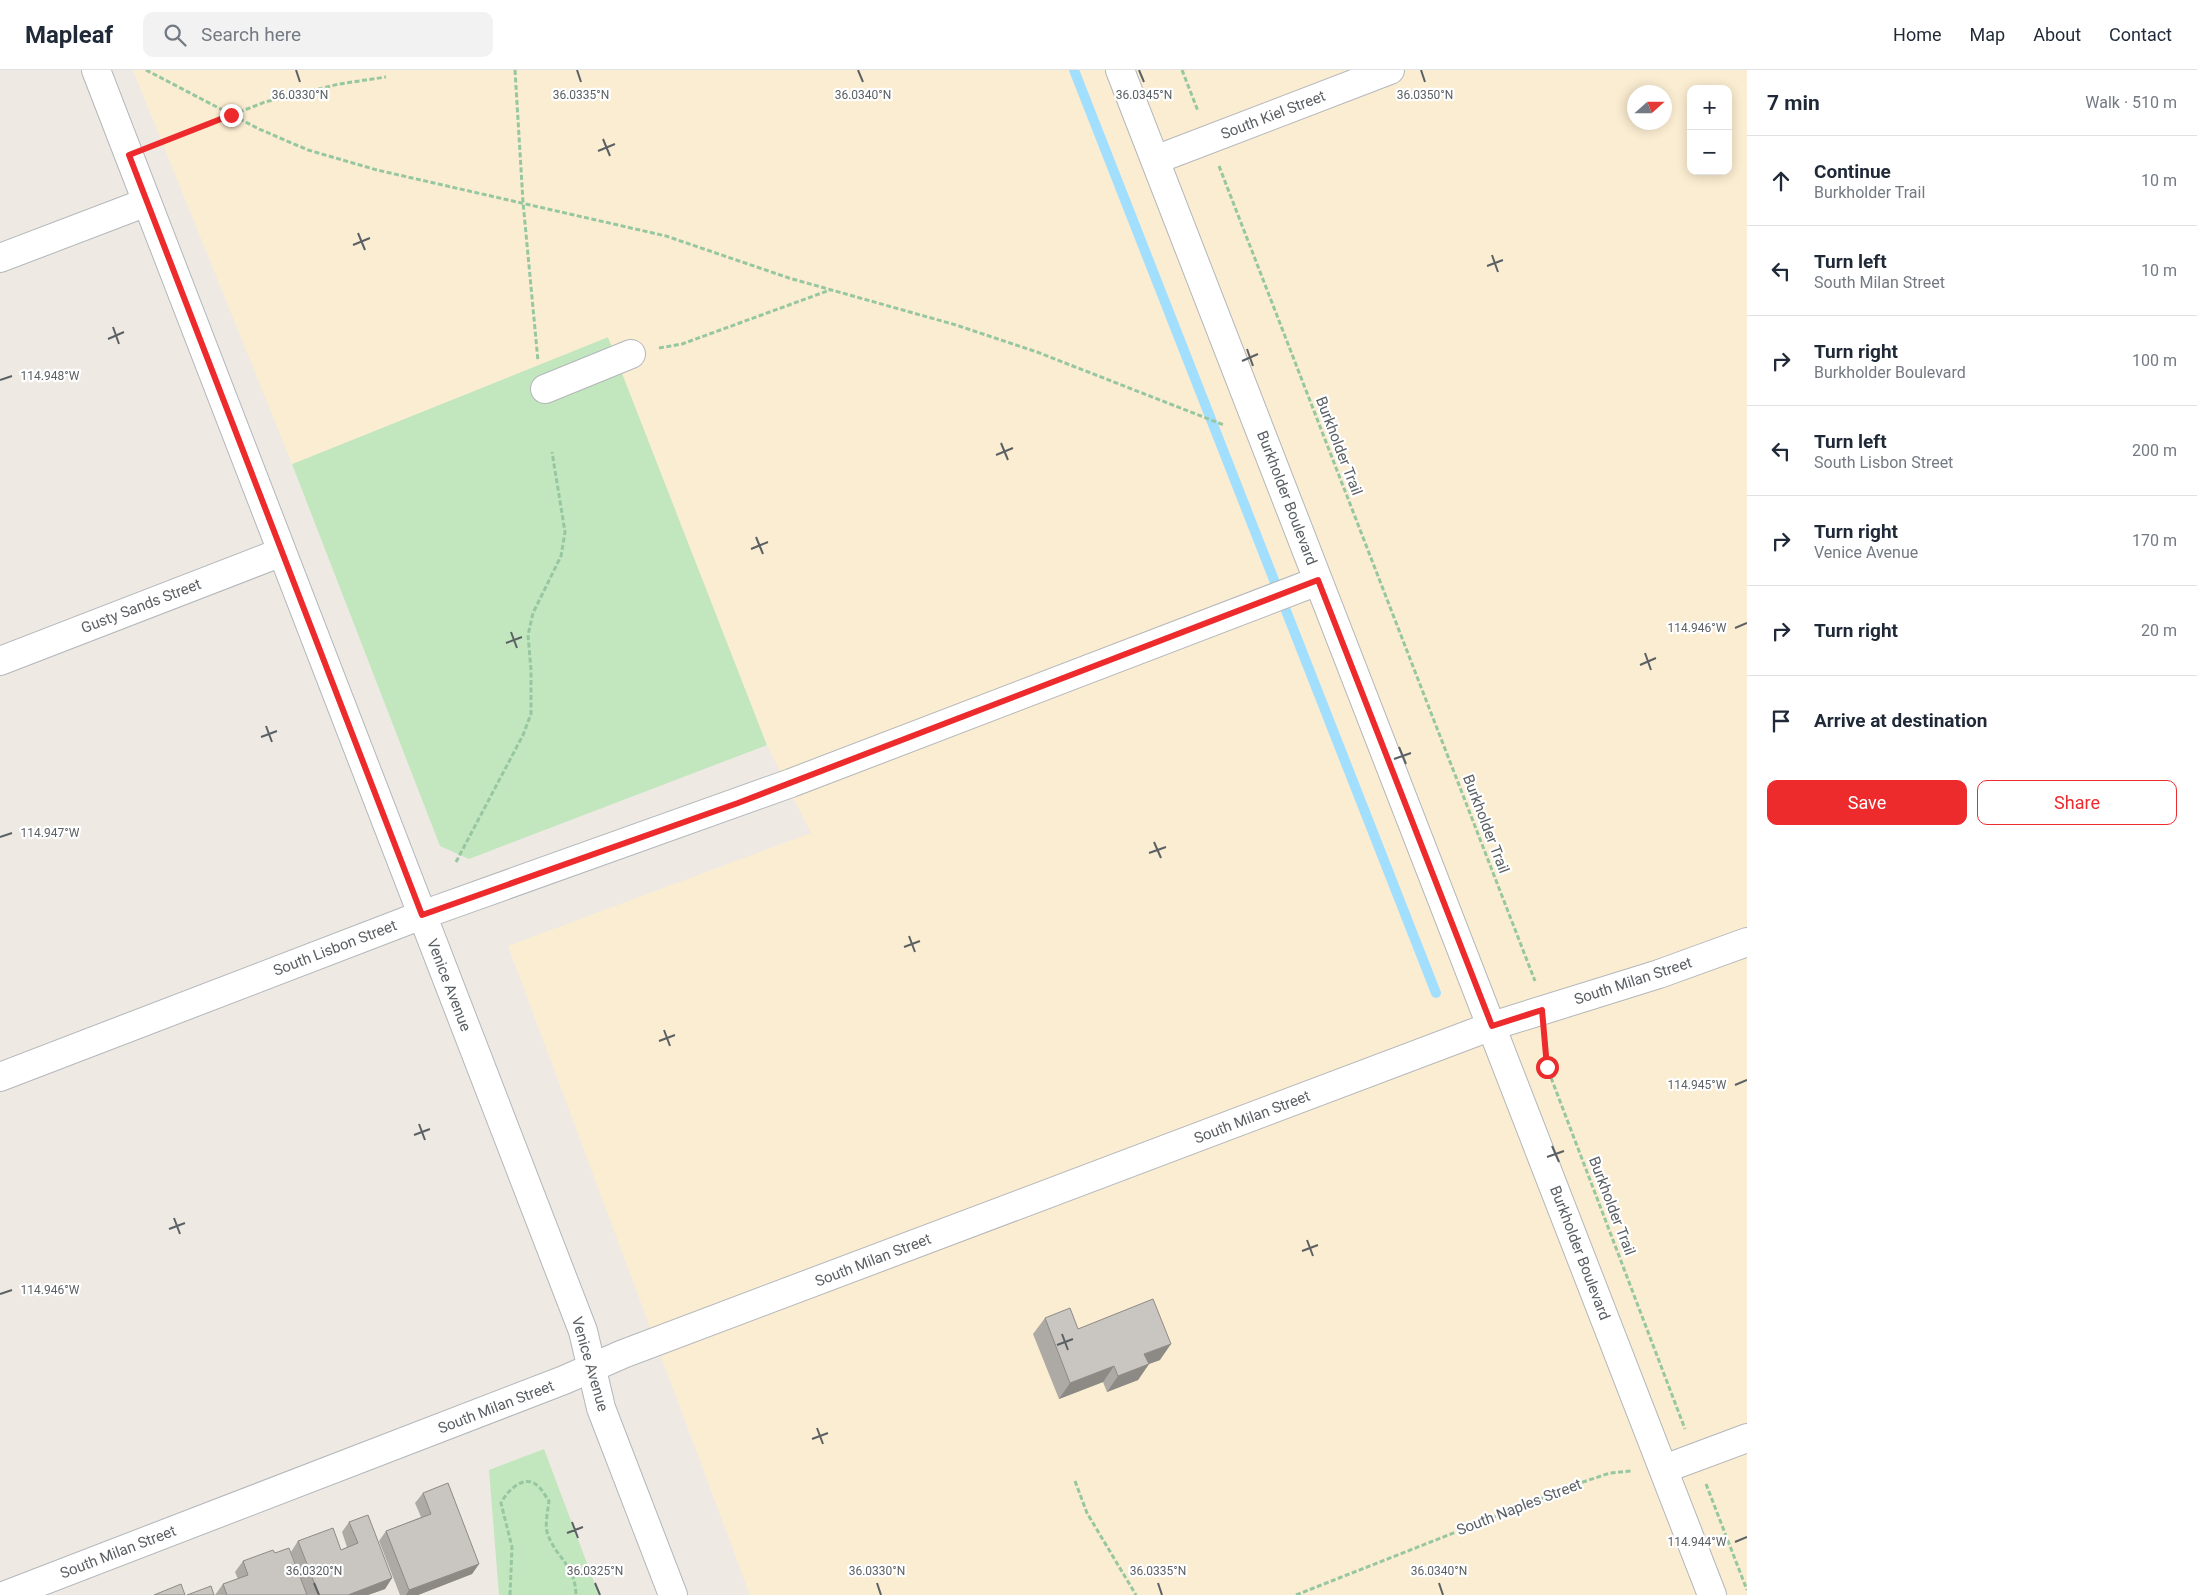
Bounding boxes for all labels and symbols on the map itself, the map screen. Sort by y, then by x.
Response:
north arrow [1627,85,1672,130]
street label: South Kiel Street [1218,87,1328,143]
text: 36.0330°N [272,88,328,102]
text: 36.0335°N [553,88,609,102]
text: 36.0340°N [835,88,891,102]
text: 36.0345°N [1116,88,1172,102]
text: 36.0350°N [1397,88,1453,102]
route end [220,104,243,127]
text: 114.948°W [21,369,80,383]
street label: Burkholder Trail [1312,394,1366,498]
street label: Burkholder Boulevard [1253,428,1321,568]
street label: Gusty Sands Street [79,575,203,637]
text: 114.946°W [1668,621,1727,635]
street label: Burkholder Trail [1459,772,1513,876]
text: 114.947°W [21,826,80,840]
street label: South Lisbon Street [271,916,399,980]
street label: Venice Avenue [423,936,475,1034]
street label: South Milan Street [1572,953,1694,1009]
route start [1536,1056,1559,1079]
text: 114.945°W [1668,1078,1727,1092]
street label: South Milan Street [1191,1087,1313,1147]
street label: Burkholder Trail [1585,1154,1639,1258]
street label: Burkholder Boulevard [1546,1183,1614,1323]
street label: South Milan Street [812,1230,934,1290]
text: 114.946°W [21,1283,80,1297]
street label: Venice Avenue [568,1315,612,1413]
street label: South Milan Street [435,1377,557,1437]
street label: South Naples Street [1454,1475,1584,1539]
street label: South Milan Street [57,1522,179,1582]
text: 114.944°W [1668,1535,1727,1549]
text: 36.0320°N [286,1564,342,1578]
text: 36.0325°N [567,1564,623,1578]
text: 36.0330°N [849,1564,905,1578]
text: 36.0335°N [1130,1564,1186,1578]
text: 36.0340°N [1411,1564,1467,1578]

